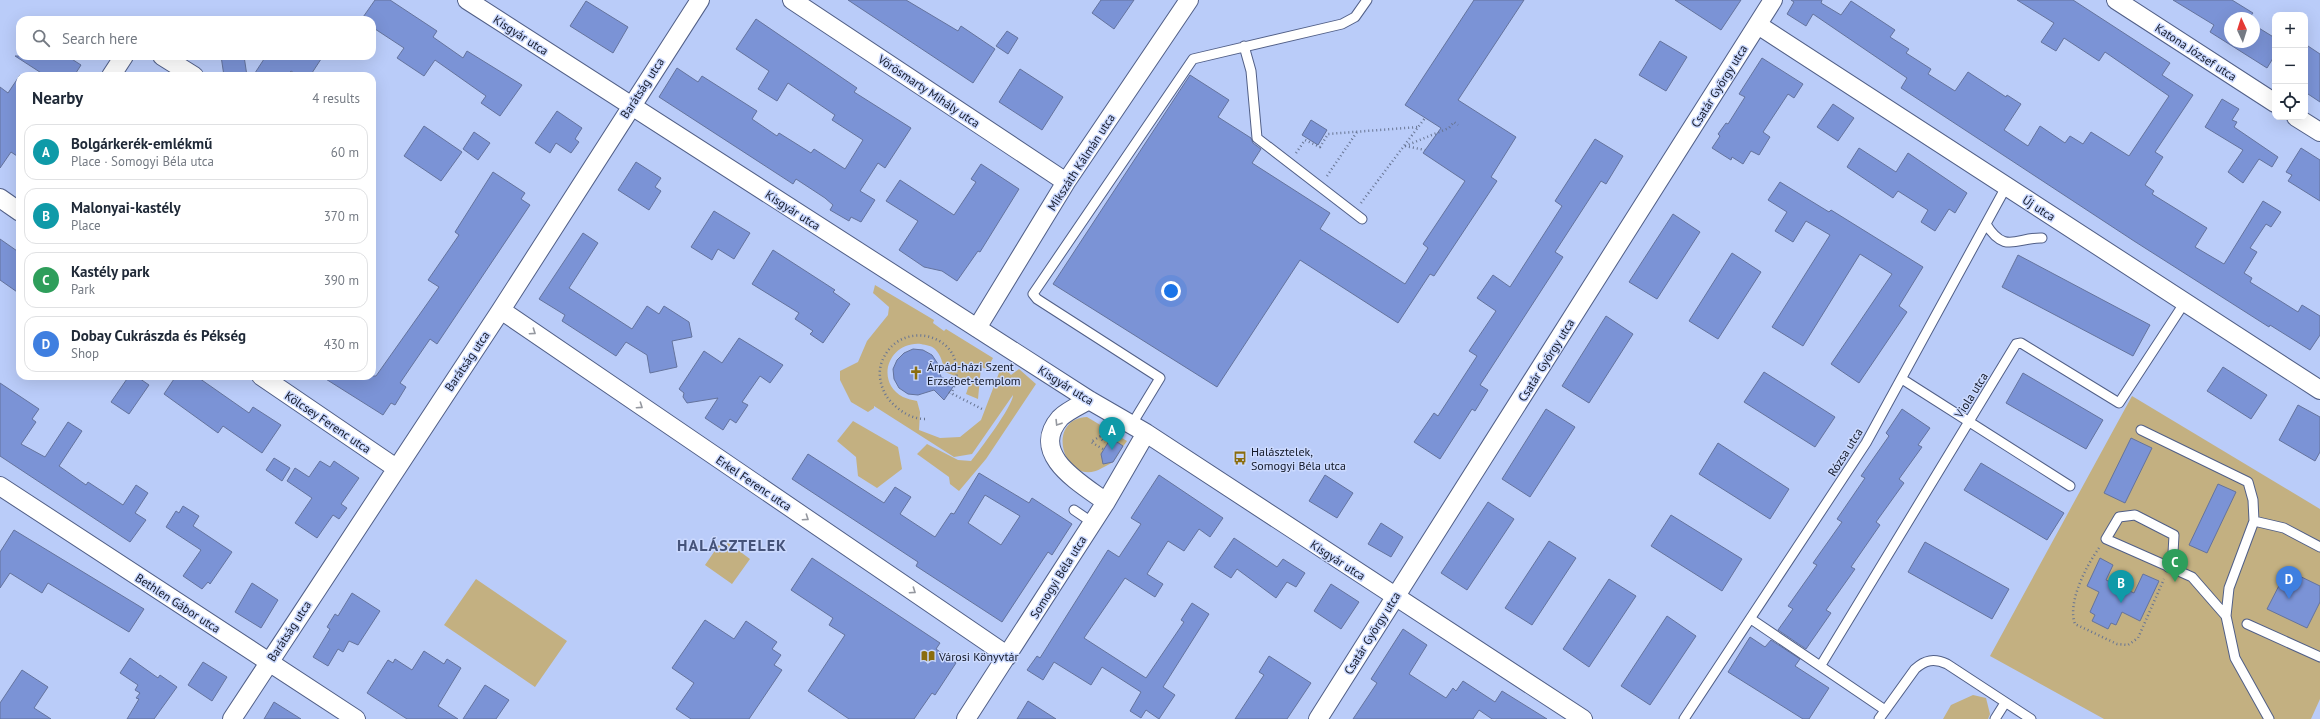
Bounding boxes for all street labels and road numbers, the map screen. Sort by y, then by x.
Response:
street label: Kisgyár utca [491,12,551,58]
street label: Katona József utca [2152,20,2240,84]
street label: Csatár György utca [1688,42,1751,130]
street label: Vörösmarty Mihály utca [874,51,983,131]
street label: Barátság utca [617,55,667,121]
street label: Mikszáth Kálmán utca [1044,111,1118,213]
street label: Kisgyár utca [763,187,823,233]
street label: Új utca [2020,192,2058,224]
street label: Csatár György utca [1515,316,1578,404]
street label: Barátság utca [441,328,493,394]
street label: Kisgyár utca [1035,362,1097,408]
street label: Viola utca [1951,369,1991,421]
street label: Kölcsey Ferenc utca [282,388,374,456]
street label: Rózsa utca [1824,425,1866,479]
street label: Erkel Ferenc utca [713,452,795,514]
street label: Somogyi Béla utca [1026,533,1090,621]
street label: Kisgyár utca [1308,537,1368,583]
street label: Bethlen Gábor utca [133,570,223,636]
street label: Csatár György utca [1341,589,1404,677]
street label: Barátság utca [264,598,314,664]

